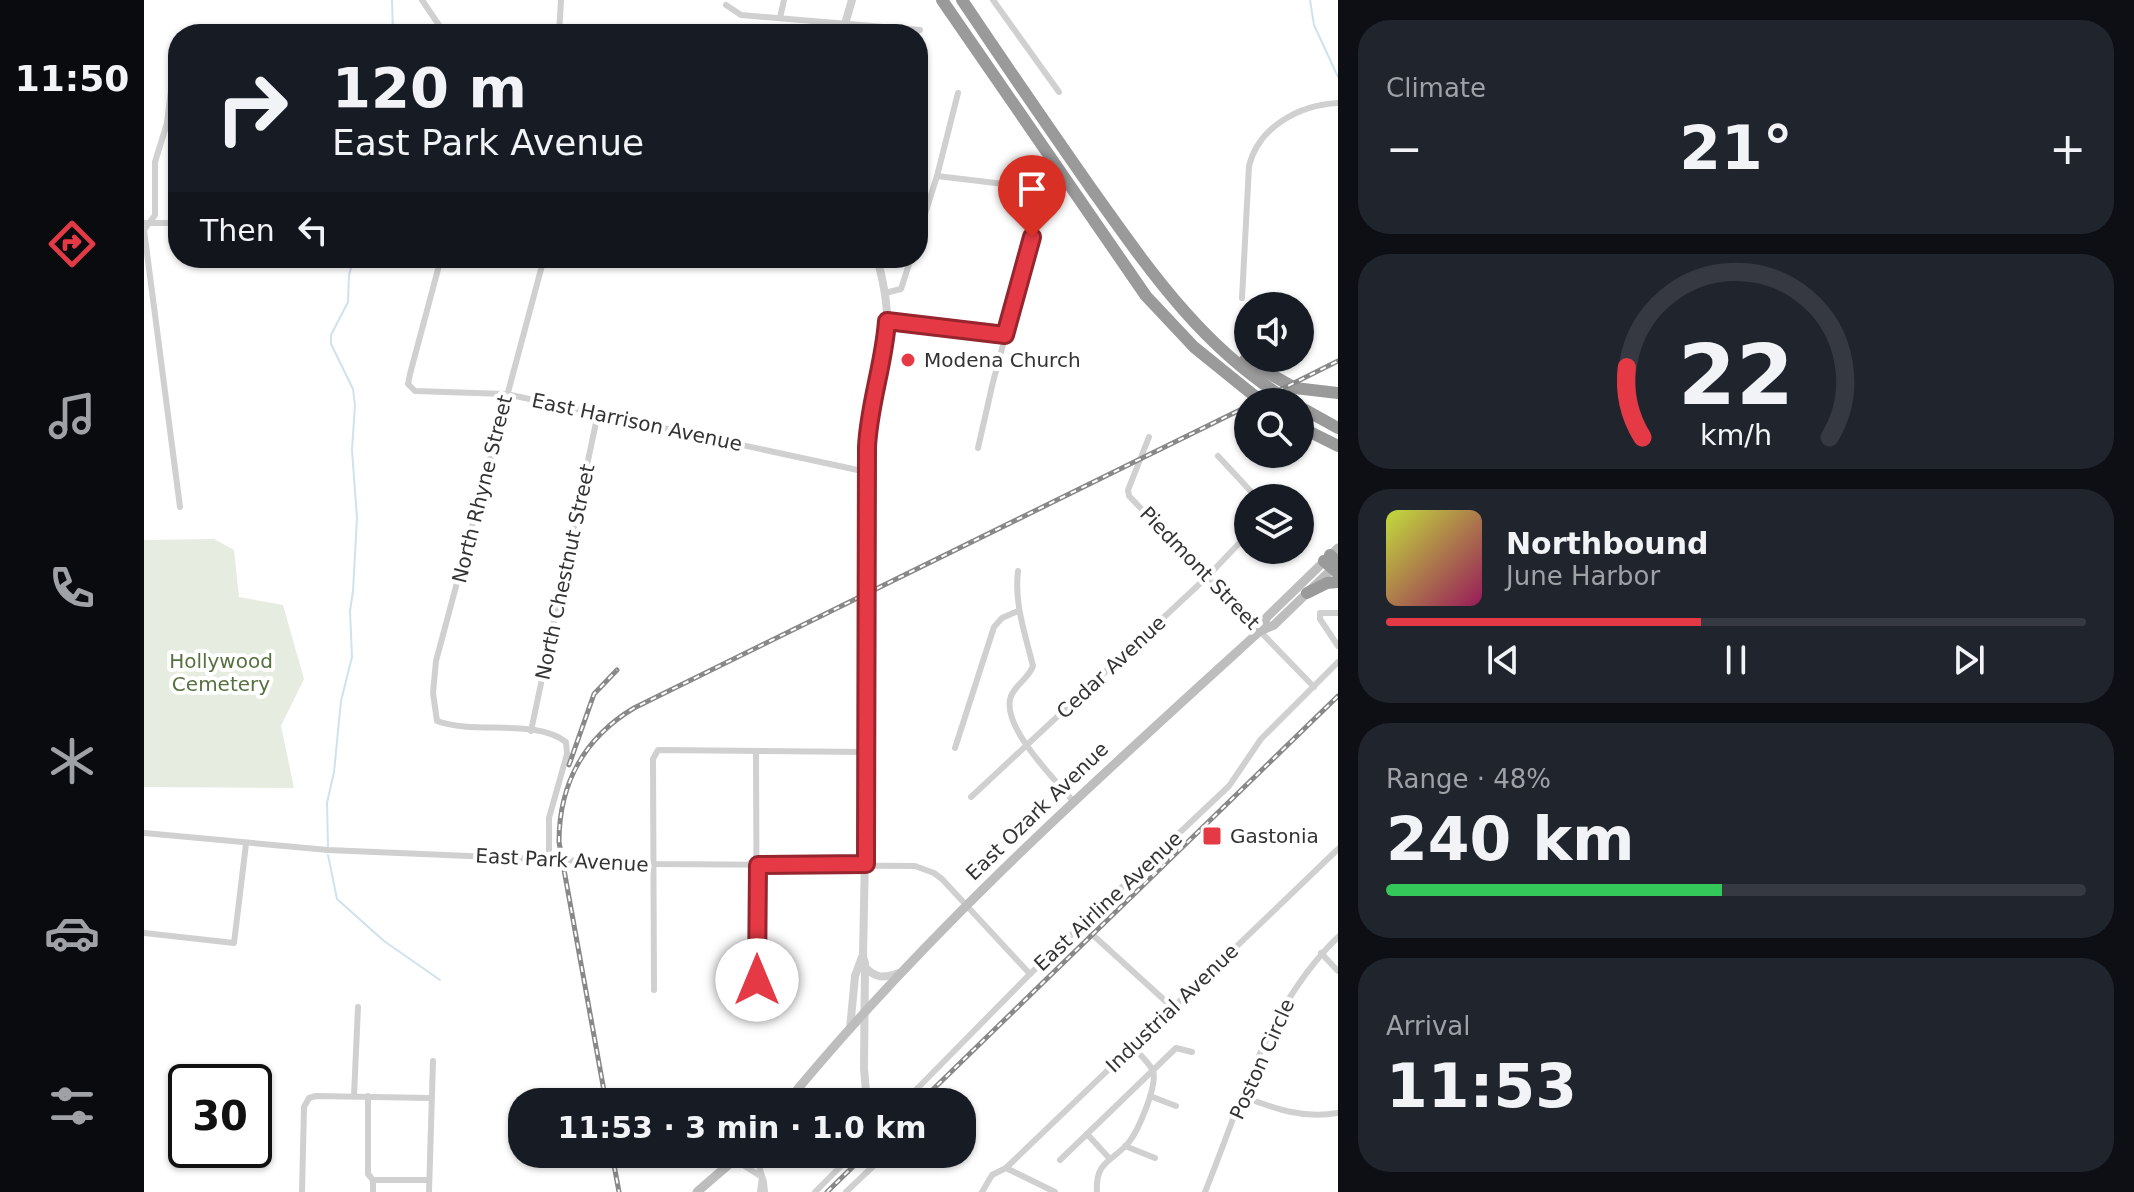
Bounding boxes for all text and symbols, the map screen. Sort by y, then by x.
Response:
text: 120 m [332,55,527,120]
icon: right [200,56,304,160]
text: 11:50 [15,58,129,99]
text: Climate [1386,73,1486,103]
text: 21° [1679,113,1793,183]
text: East Park Avenue [332,122,644,163]
text: − [1386,123,1423,174]
text: + [2049,123,2086,174]
pin [998,155,1066,237]
icon: arrive [1010,167,1054,211]
icon: left [291,208,335,252]
text: Then [200,213,275,248]
icon: directions [44,216,100,272]
map controls [1234,292,1314,564]
button: sound [1234,292,1314,372]
text: 22 [1678,326,1794,423]
place label: Modena Church [924,348,1081,372]
marker: Modena Church [899,351,917,369]
icon: music [44,388,100,444]
street label: East Harrison Avenue [530,388,744,456]
button: search [1234,388,1314,468]
street label: North Rhyne Street [447,392,517,585]
text: km/h [1700,418,1772,452]
street label: North Chestnut Street [530,462,600,682]
button: layers [1234,484,1314,564]
street label: Piedmont Street [1135,502,1265,635]
text: Northbound [1506,526,1709,561]
icon: phone [44,560,100,616]
text: June Harbor [1506,561,1660,591]
street label: Cedar Avenue [1052,610,1170,724]
icon: previous [1481,638,1525,682]
icon: pause [1714,638,1758,682]
icon: next [1947,638,1991,682]
park label: Hollywood Cemetery [169,649,273,696]
icon: climate [44,733,100,789]
street label: East Ozark Avenue [961,737,1113,885]
text: Range · 48% [1386,764,1551,794]
text: 240 km [1386,804,1635,874]
place label: Gastonia [1230,824,1319,848]
marker: Gastonia [1201,825,1223,847]
street label: East Airline Avenue [1029,826,1187,976]
street label: East Park Avenue [475,843,649,877]
icon: car [44,905,100,961]
position arrow [715,938,799,1022]
street label: Industrial Avenue [1101,939,1243,1077]
street label: Poston Circle [1225,995,1299,1123]
text: Arrival [1386,1011,1470,1041]
text: 11:53 [1386,1051,1577,1121]
speed limit sign: 30 [168,1064,272,1168]
icon: filters [44,1078,100,1134]
text: 11:53 · 3 min · 1.0 km [557,1110,927,1145]

